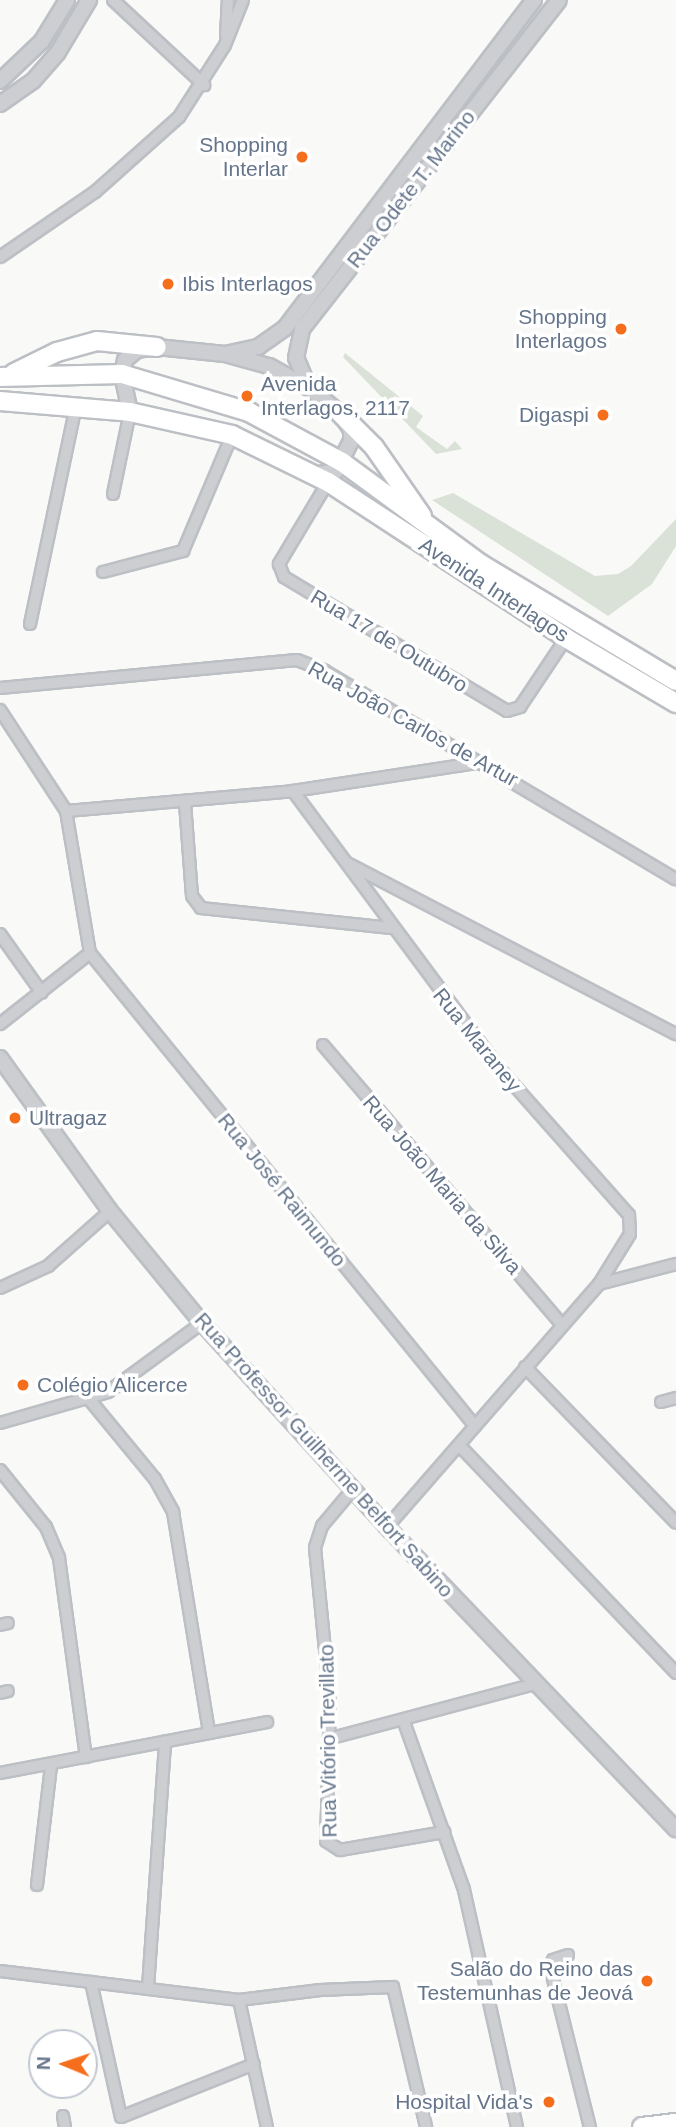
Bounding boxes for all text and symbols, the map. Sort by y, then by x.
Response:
street label: Rua Odete T. Marino [341,105,481,273]
place label: Shopping Interlar [199,132,288,182]
marker: Shopping Interlar [294,149,310,165]
place label: Ibis Interlagos [182,271,313,297]
marker: Ibis Interlagos [160,276,176,292]
place label: Shopping Interlagos [515,304,607,354]
marker: Shopping Interlagos [613,321,629,337]
place label: Avenida Interlagos, 2117 [261,371,410,421]
marker: Avenida Interlagos, 2117 [239,388,255,404]
place label: Digaspi [519,402,589,428]
marker: Digaspi [595,407,611,423]
street label: Avenida Interlagos [414,532,574,648]
street label: Rua 17 de Outubro [306,584,472,698]
street label: Rua João Carlos de Artur [303,656,523,792]
street label: Rua Maraney [428,983,526,1097]
street label: Rua João Maria da Silva [357,1090,527,1280]
place label: Ultragaz [29,1105,107,1131]
street label: Rua José Raimundo [212,1108,352,1272]
marker: Ultragaz [7,1110,23,1126]
street label: Rua Professor Guilherme Belfort Sabino [189,1307,459,1603]
place label: Colégio Alicerce [37,1372,189,1398]
marker: Colégio Alicerce [15,1377,31,1393]
street label: Rua Vitório Trevillato [314,1644,342,1838]
place label: Salão do Reino das Testemunhas de Jeová [417,1956,633,2006]
marker: Salão do Reino das Testemunhas de Jeová [639,1973,655,1989]
north arrow [28,2029,98,2099]
text: N [33,2056,54,2071]
place label: Hospital Vida's [395,2089,533,2115]
marker: Hospital Vida's [539,2092,559,2112]

